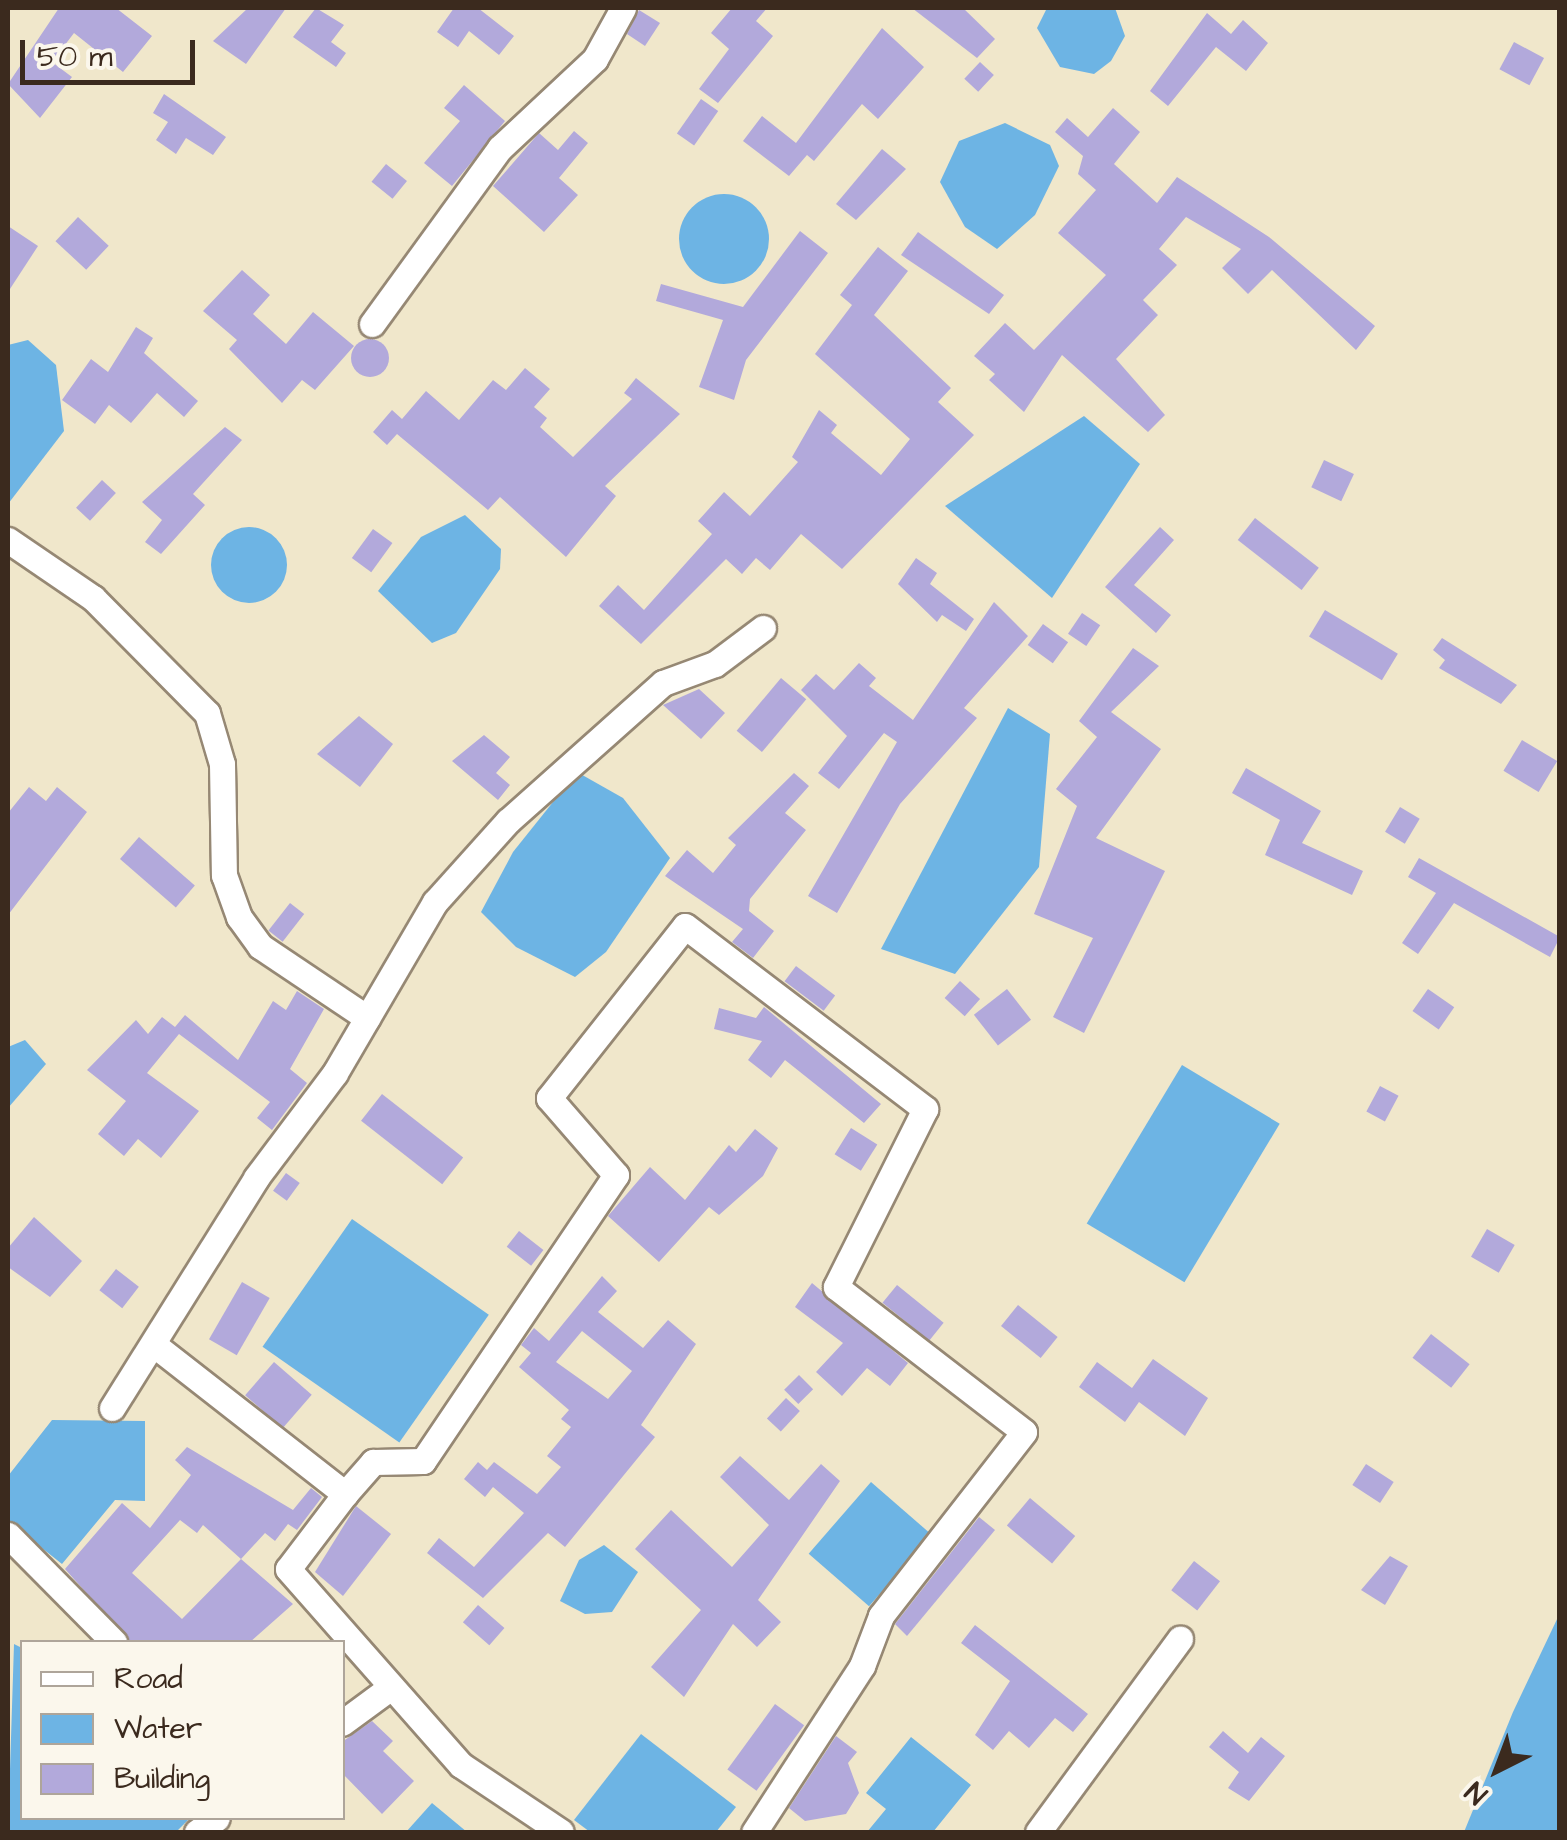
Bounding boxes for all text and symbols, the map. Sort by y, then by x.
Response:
scale bar [25,20,200,82]
text: 50 m [37,36,113,78]
legend [20,1640,345,1820]
text: Road [114,1658,183,1700]
text: Water [114,1708,202,1750]
north arrow [1447,1720,1547,1820]
text: Building [114,1758,210,1800]
text: N [1457,1772,1496,1813]

